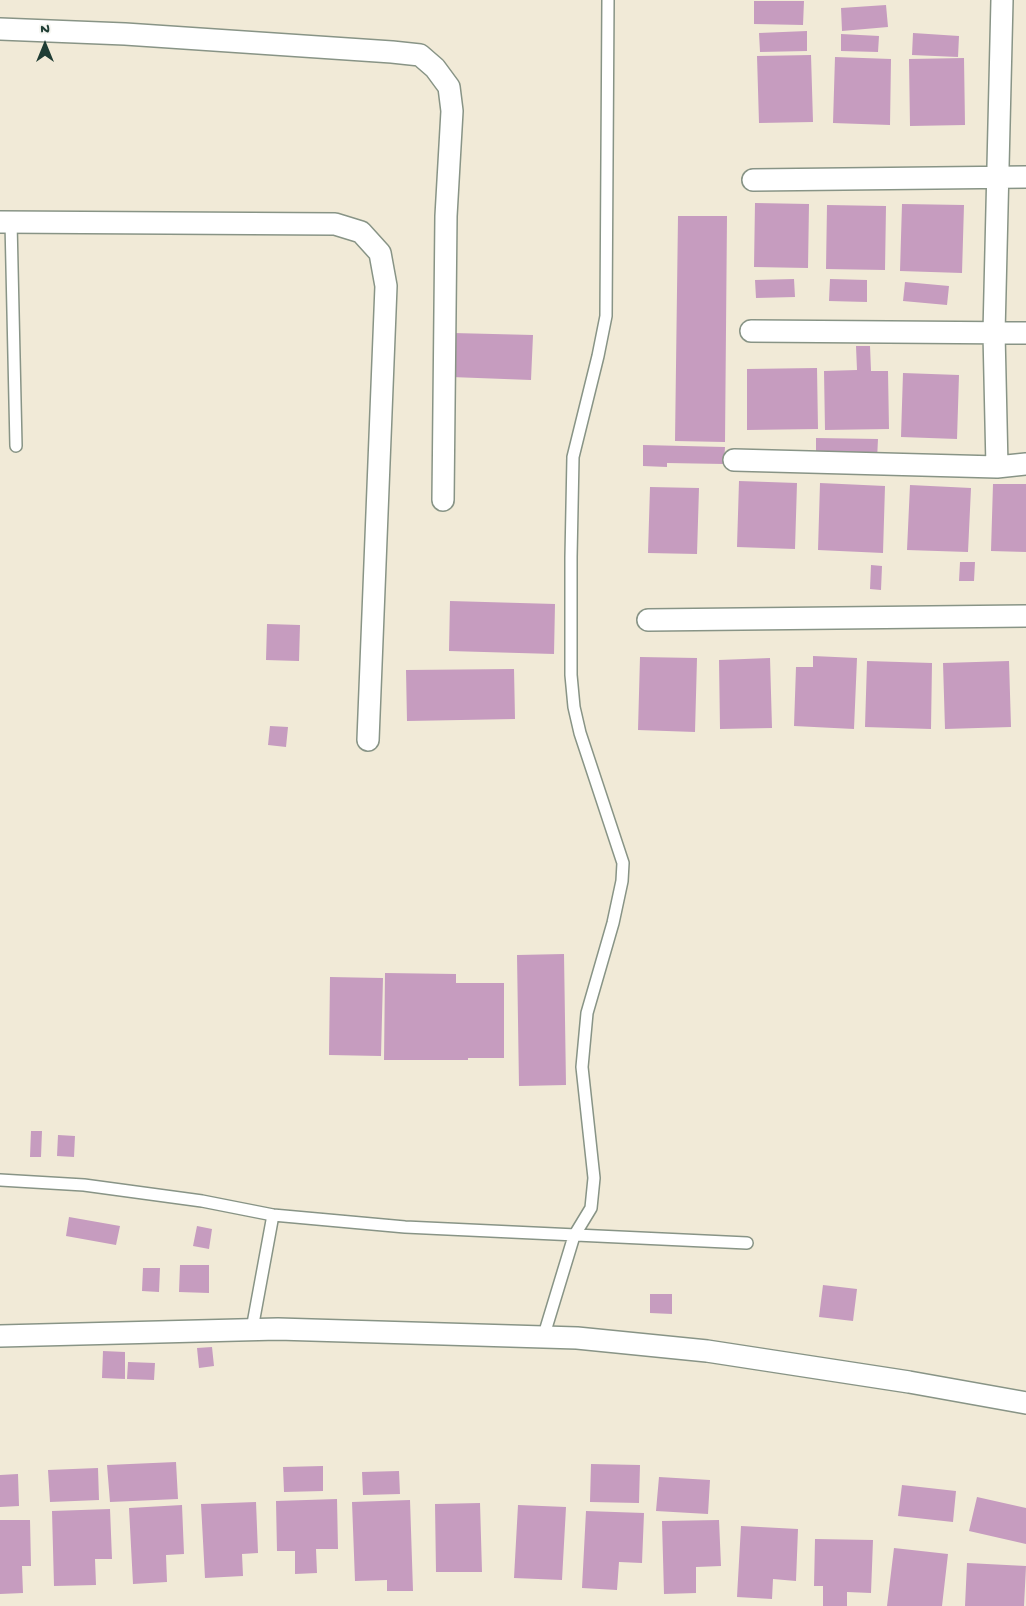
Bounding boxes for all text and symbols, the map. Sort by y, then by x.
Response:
north arrow [20,20,70,70]
text: N [40,21,50,38]

